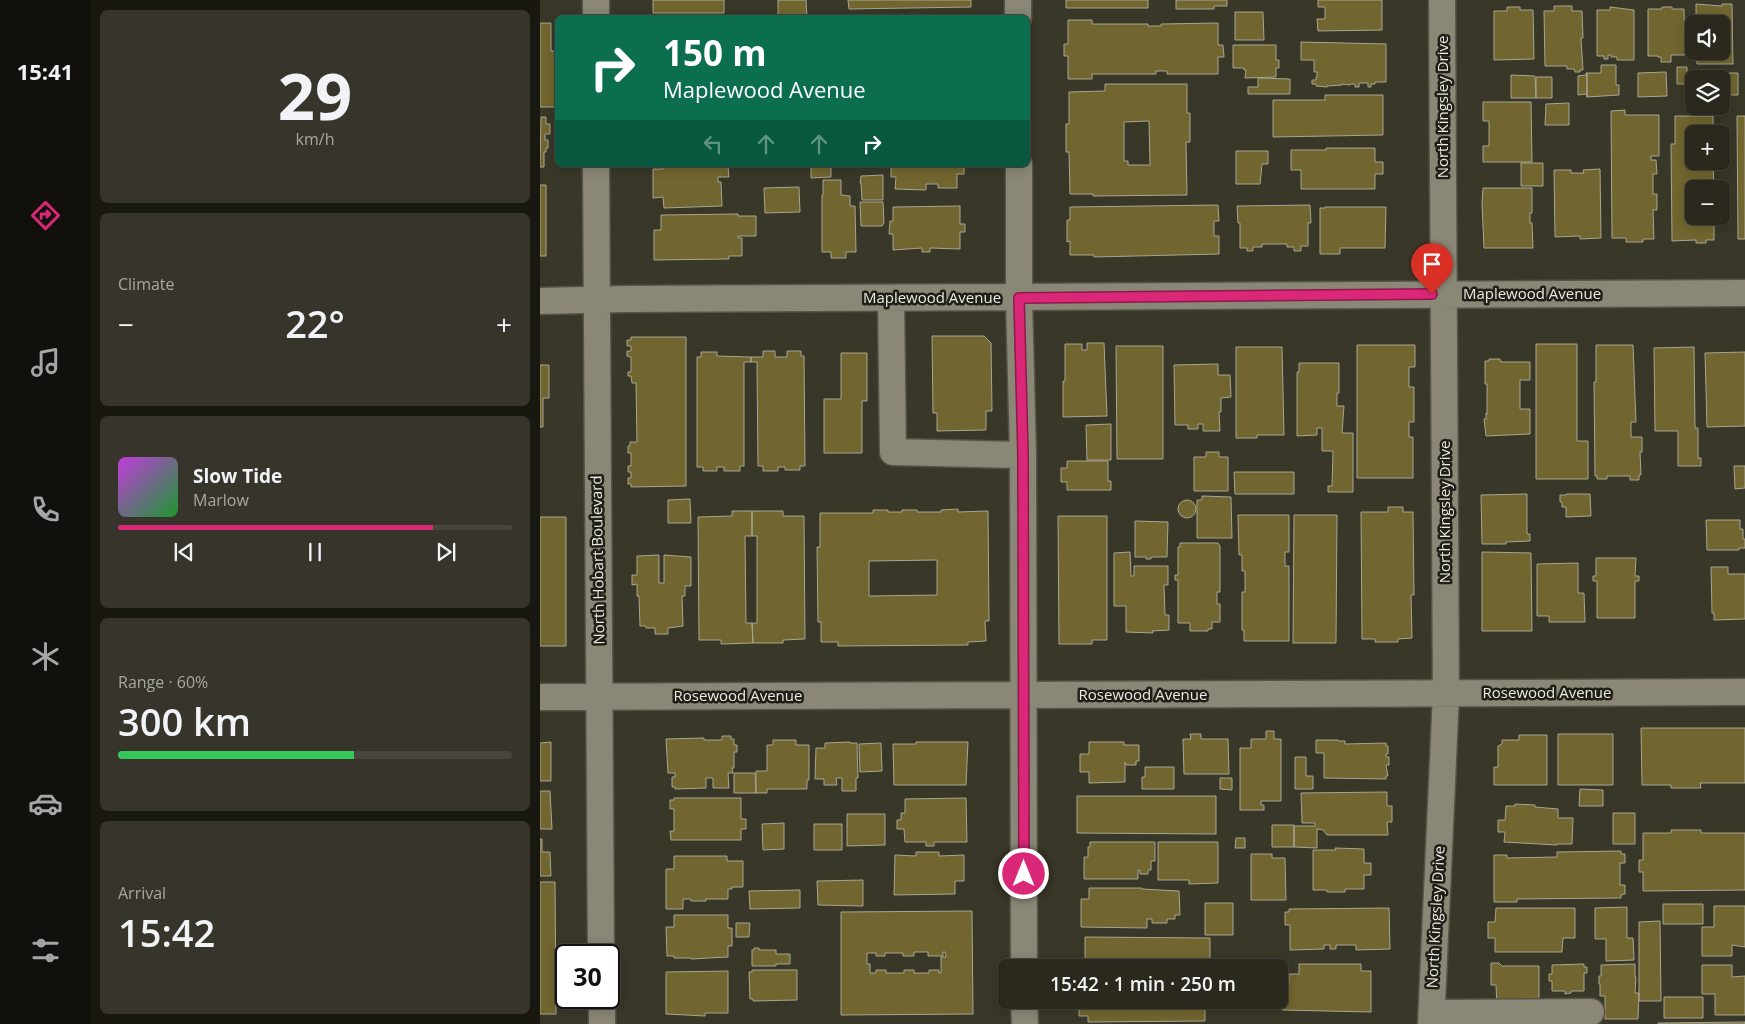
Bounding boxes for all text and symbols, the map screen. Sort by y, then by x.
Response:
map controls [1685,15,1730,225]
button: sound [1685,15,1730,60]
text: 150 m [663,29,767,76]
icon: right [580,35,645,100]
street label: North Kingsley Drive [1432,36,1452,178]
text: 29 [278,51,352,139]
text: 15:41 [17,56,73,86]
button: layers [1685,70,1730,115]
text: Maplewood Avenue [663,74,866,104]
button: + [1685,125,1730,170]
text: km/h [296,128,334,150]
icon: left [699,130,727,158]
icon: ahead [752,130,780,158]
icon: ahead [805,130,833,158]
icon: right [858,130,886,158]
button: − [1685,180,1730,225]
icon: directions [28,198,63,233]
pin [1411,243,1453,294]
icon: arrive [1418,250,1446,278]
text: Climate [118,273,175,295]
street label: Maplewood Avenue [1463,283,1601,303]
street label: Maplewood Avenue [863,287,1001,307]
text: 22° [285,297,345,349]
text: − [118,305,134,343]
text: + [496,305,512,343]
icon: music [28,345,63,380]
street label: North Kingsley Drive [1434,441,1454,583]
text: Slow Tide [193,463,282,489]
street label: North Hobart Boulevard [586,475,608,645]
text: Marlow [193,489,249,511]
icon: phone [28,492,63,527]
icon: previous [170,538,198,566]
icon: pause [301,538,329,566]
icon: next [432,538,460,566]
icon: climate [28,639,63,674]
text: Range · 60% [118,671,208,693]
street label: Rosewood Avenue [1483,682,1611,702]
street label: Rosewood Avenue [1079,684,1207,704]
street label: Rosewood Avenue [674,685,802,705]
text: 300 km [118,695,251,747]
icon: car [28,786,63,821]
street label: North Kingsley Drive [1421,845,1449,989]
position arrow [997,847,1049,899]
text: Arrival [118,882,166,904]
text: 15:42 [118,906,215,958]
icon: filters [28,933,63,968]
speed limit sign: 30 [555,944,620,1009]
text: 15:42 · 1 min · 250 m [1050,971,1236,997]

